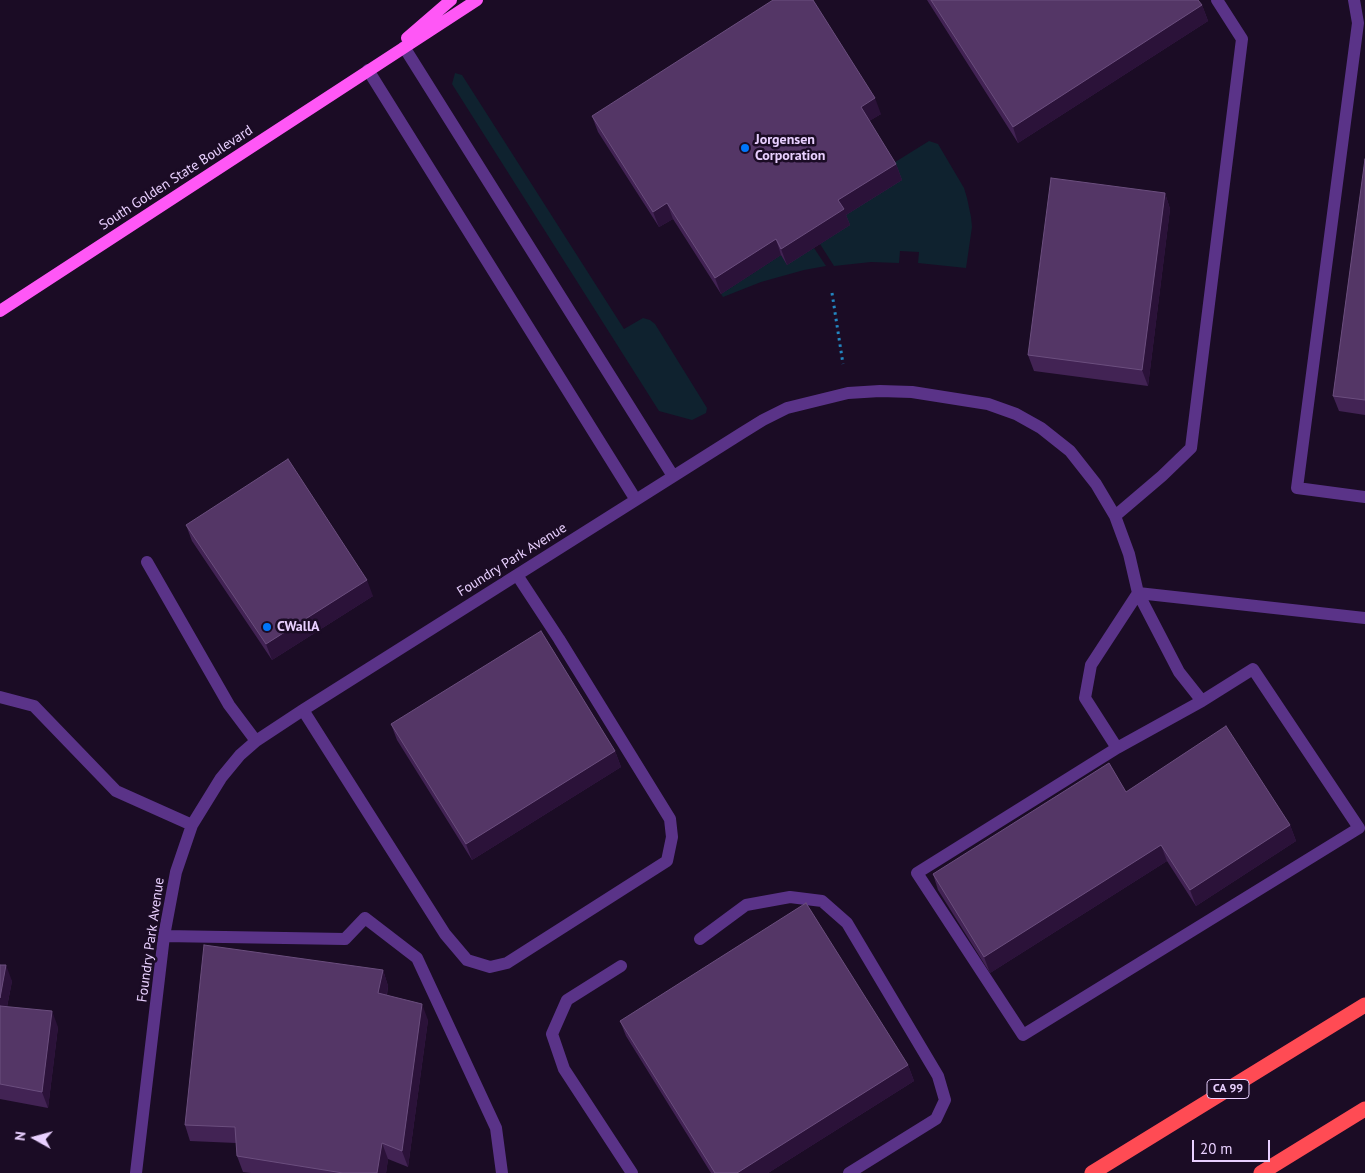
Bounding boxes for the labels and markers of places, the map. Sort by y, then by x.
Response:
place label: Jorgensen Corporation [755,132,825,164]
marker: Jorgensen Corporation [739,142,751,154]
place label: CWallA [277,619,320,635]
marker: CWallA [261,621,273,633]

